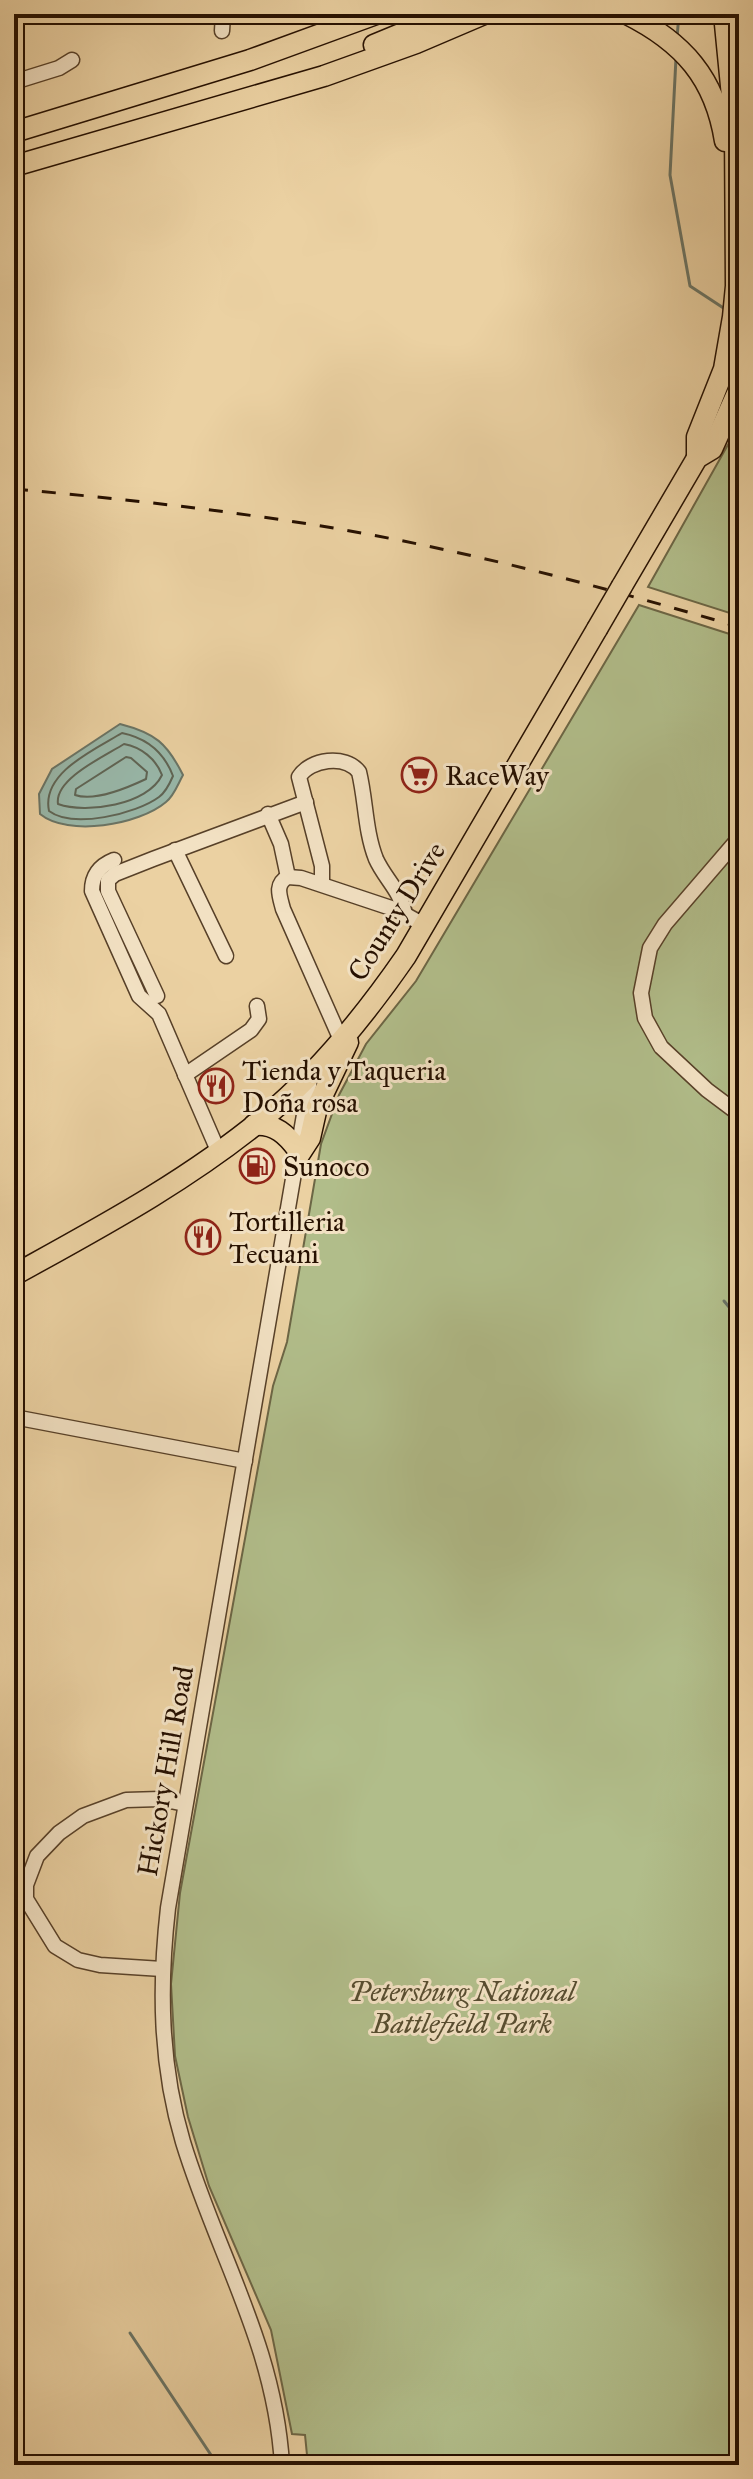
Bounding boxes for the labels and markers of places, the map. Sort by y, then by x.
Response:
supermarket icon: RaceWay [400,756,438,794]
place label: RaceWay [445,758,550,793]
place label: Tienda y Taqueria Doña rosa [242,1053,446,1120]
restaurant icon: Tienda y Taqueria Doña rosa [197,1067,235,1105]
fuel station icon: Sunoco [238,1147,276,1185]
place label: Sunoco [283,1149,370,1184]
place label: Tortilleria Tecuani [229,1204,345,1271]
restaurant icon: Tortilleria Tecuani [184,1218,222,1256]

